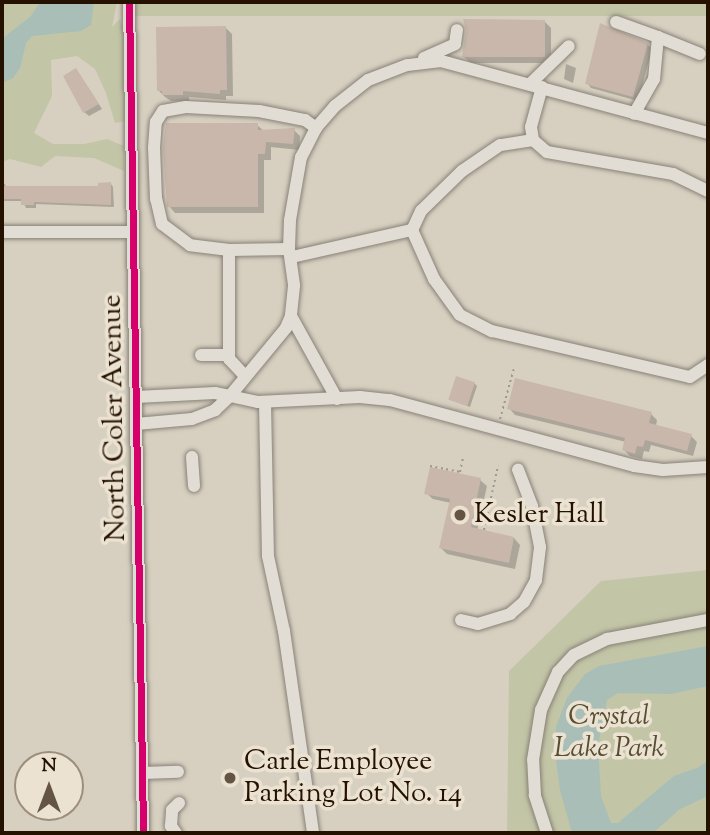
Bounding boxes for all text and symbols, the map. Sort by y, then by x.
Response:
street label: North Coler Avenue [96,294,134,542]
place label: Kesler Hall [474,498,605,532]
marker: Kesler Hall [452,507,468,523]
park label: Crystal Lake Park [554,700,664,766]
place label: Carle Employee Parking Lot No. 14 [244,745,462,811]
north arrow [14,751,84,821]
text: N [41,753,57,780]
marker: Carle Employee Parking Lot No. 14 [222,770,238,786]

